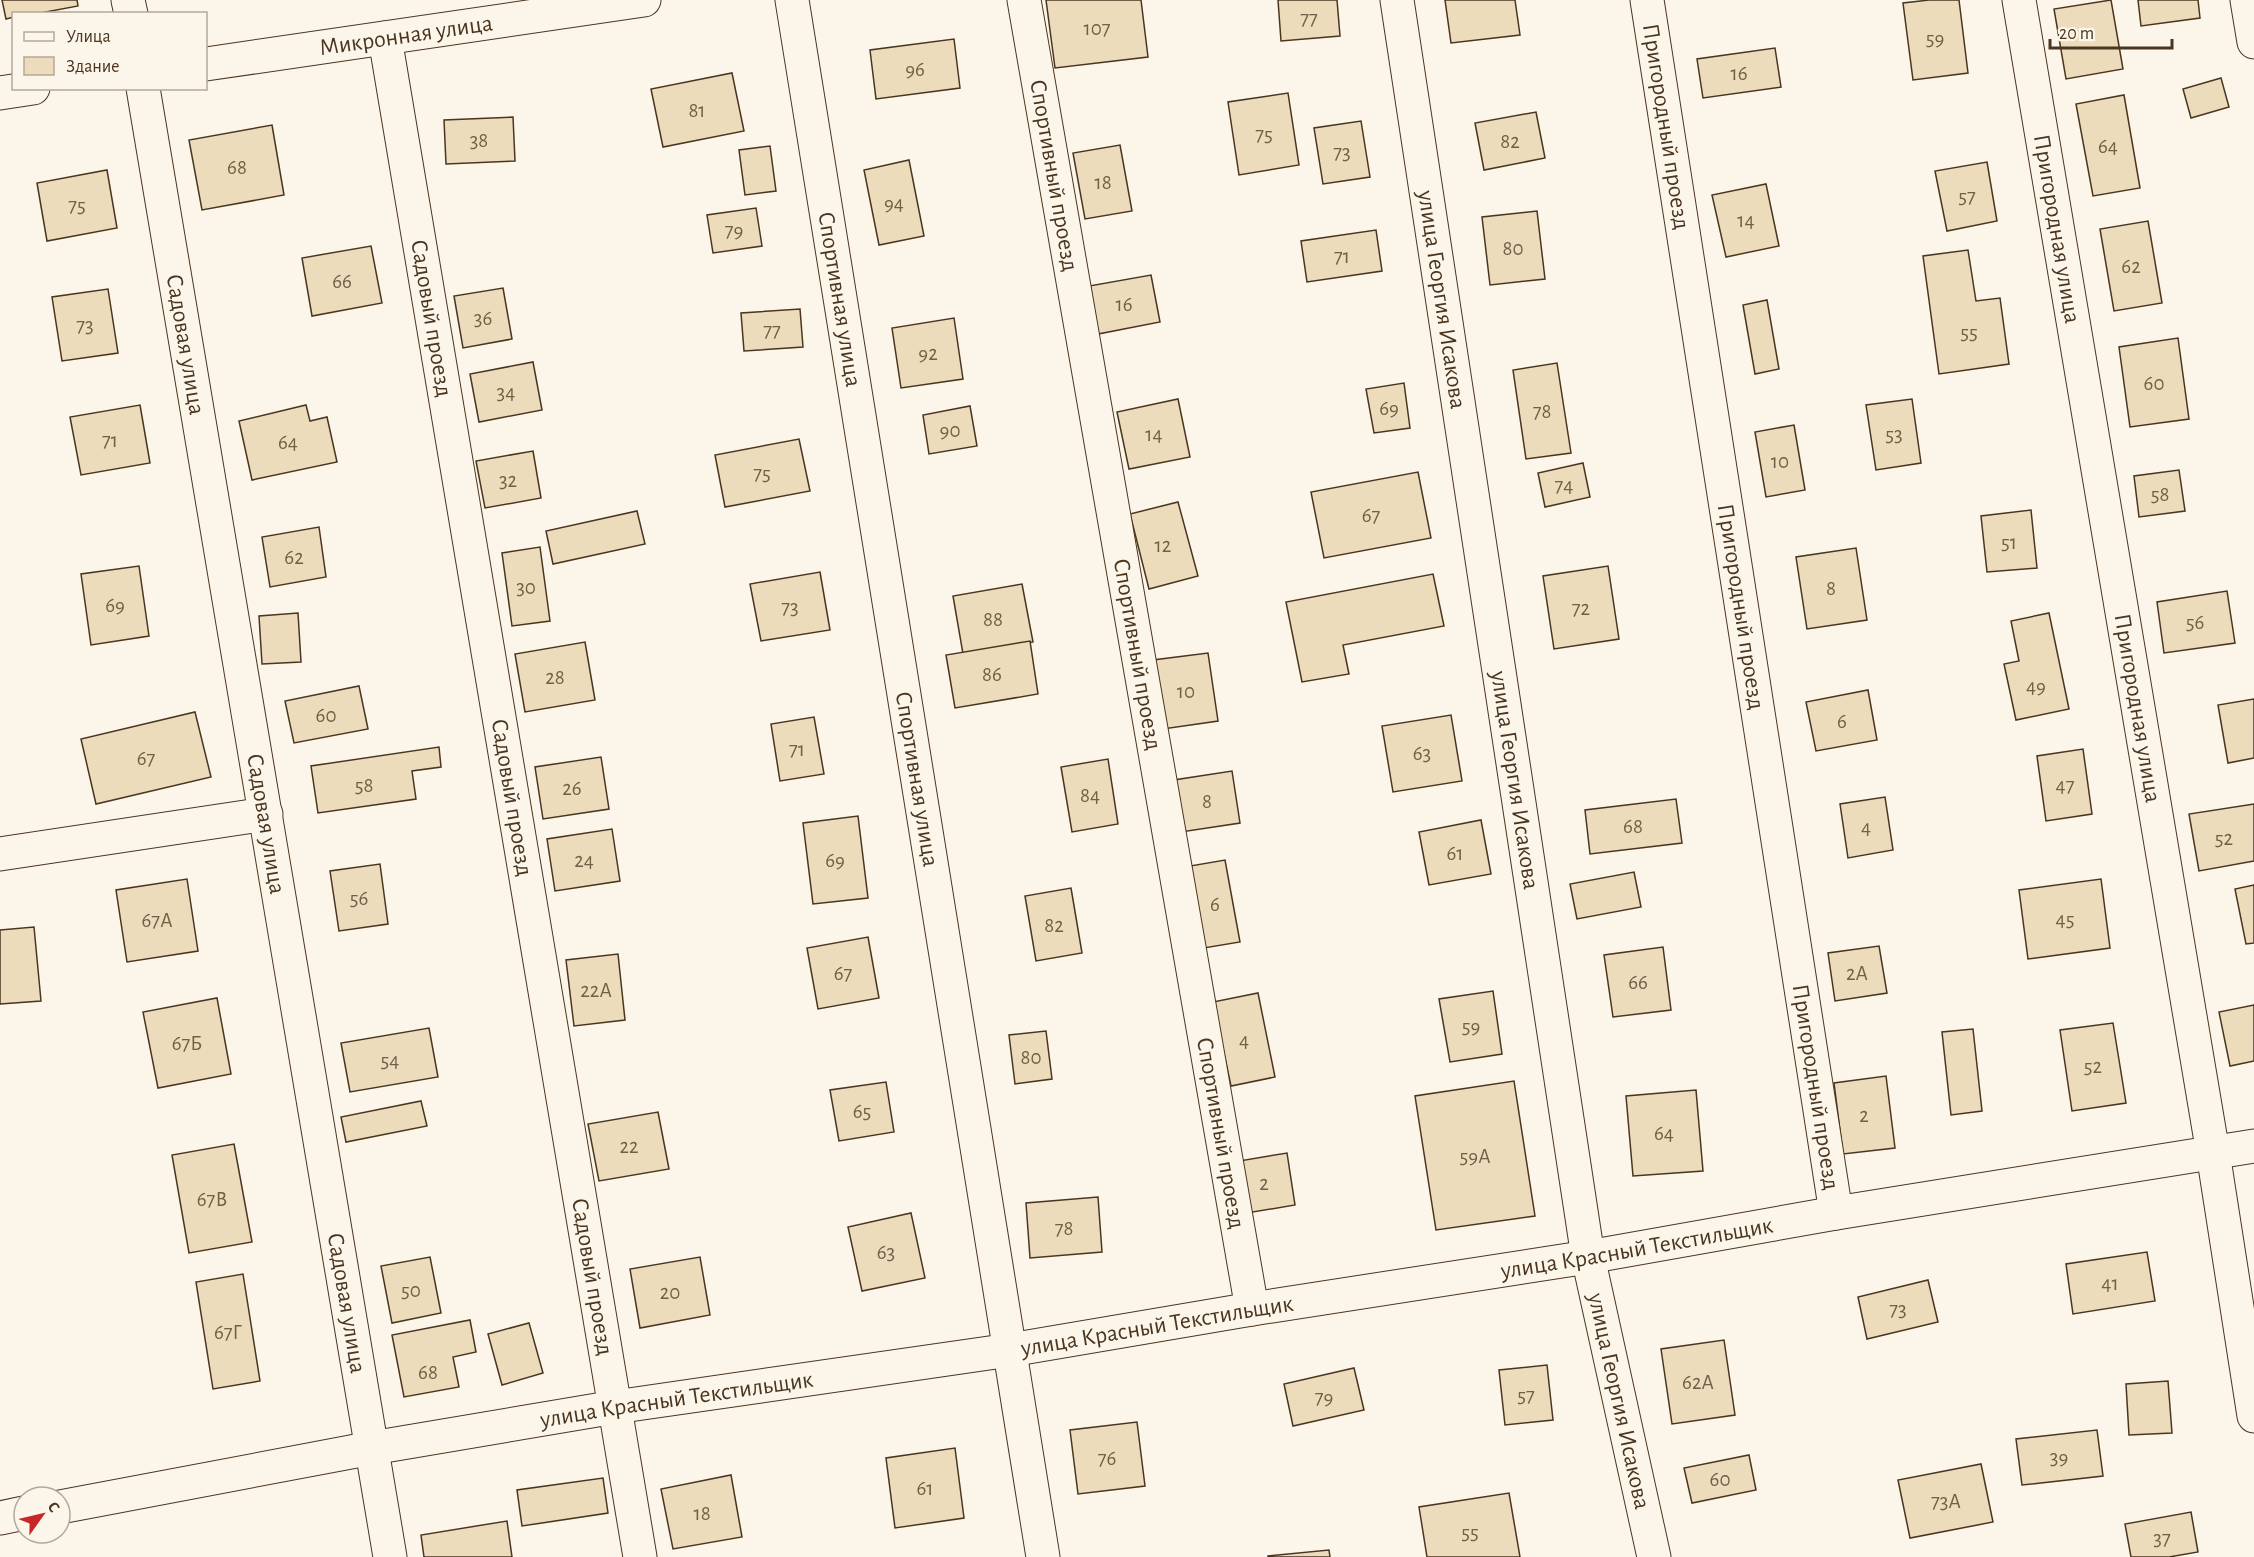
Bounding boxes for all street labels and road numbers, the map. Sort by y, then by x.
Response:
street label: Микронная улица [318,11,494,60]
street label: Пригородный проезд [1638,22,1694,231]
street label: Спортивный проезд [1025,78,1082,273]
street label: Пригородная улица [2029,133,2084,325]
street label: улица Георгия Исакова [1413,188,1470,411]
street label: Спортивная улица [813,210,865,389]
street label: Садовый проезд [406,238,456,399]
street label: Садовая улица [162,272,209,417]
street label: Пригородный проезд [1713,502,1768,712]
street label: Спортивный проезд [1108,557,1165,752]
street label: Пригородная улица [2109,612,2165,804]
street label: улица Георгия Исакова [1486,668,1543,891]
street label: Спортивная улица [891,690,943,868]
street label: Садовый проезд [486,717,537,878]
street label: Садовая улица [242,752,289,896]
street label: Пригородный проезд [1787,982,1843,1192]
street label: Спортивный проезд [1192,1035,1249,1231]
street label: Садовый проезд [567,1196,617,1357]
street label: улица Красный Текстильщик [1498,1213,1775,1284]
street label: Садовая улица [323,1231,370,1375]
street label: улица Георгия Исакова [1583,1290,1654,1512]
street label: улица Красный Текстильщик [1018,1292,1295,1361]
street label: улица Красный Текстильщик [537,1368,815,1433]

